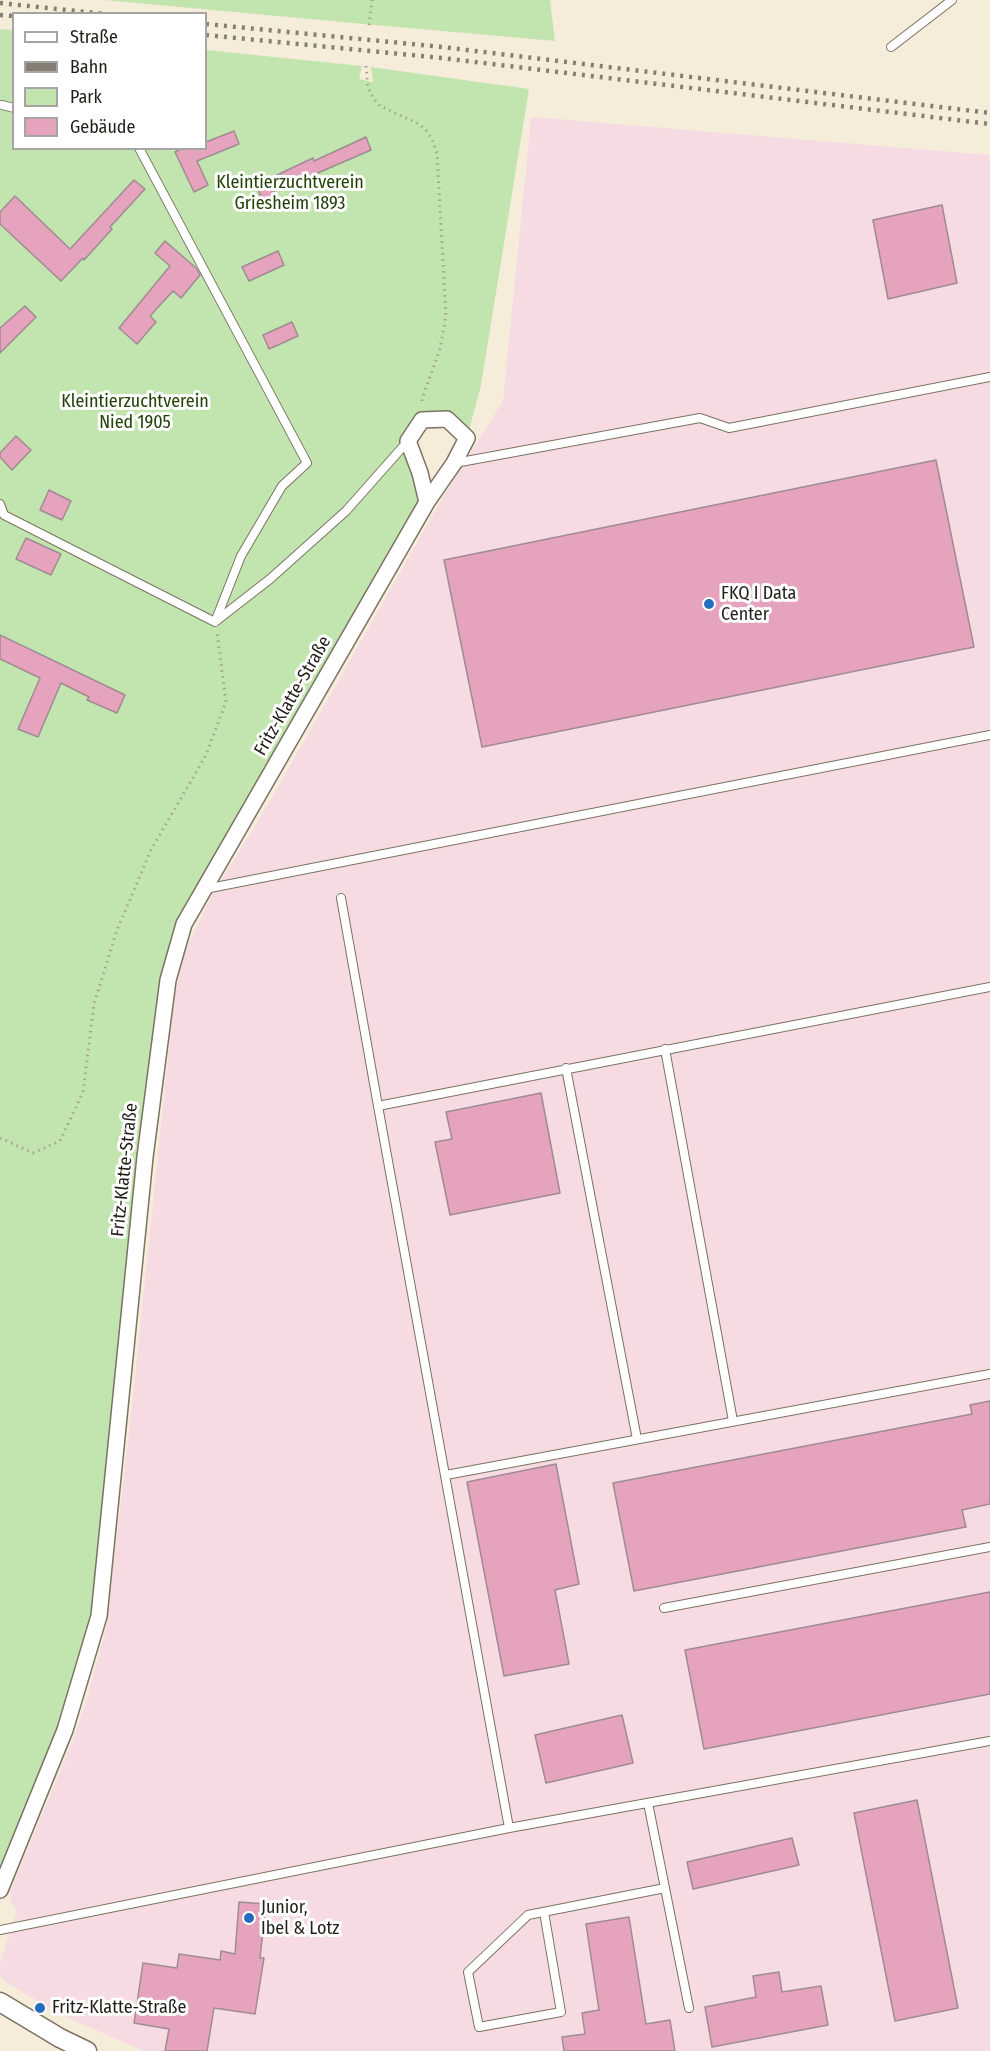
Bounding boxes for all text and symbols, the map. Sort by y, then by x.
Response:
legend [12,12,207,150]
text: Straße [70,26,118,48]
text: Bahn [70,56,108,78]
text: Park [70,86,102,108]
text: Gebäude [70,116,135,138]
park label: Kleintierzuchtverein Griesheim 1893 [216,172,364,214]
park label: Kleintierzuchtverein Nied 1905 [61,391,209,434]
place label: FKQ I Data Center [721,583,796,626]
marker: FKQ I Data Center [702,597,716,611]
street label: Fritz-Klatte-Straße [250,632,336,760]
street label: Fritz-Klatte-Straße [107,1102,143,1238]
place label: Junior, Ibel & Lotz [261,1897,339,1940]
marker: Junior, Ibel & Lotz [242,1911,256,1925]
place label: Fritz-Klatte-Straße [52,1997,186,2019]
marker: Fritz-Klatte-Straße [33,2001,47,2015]

